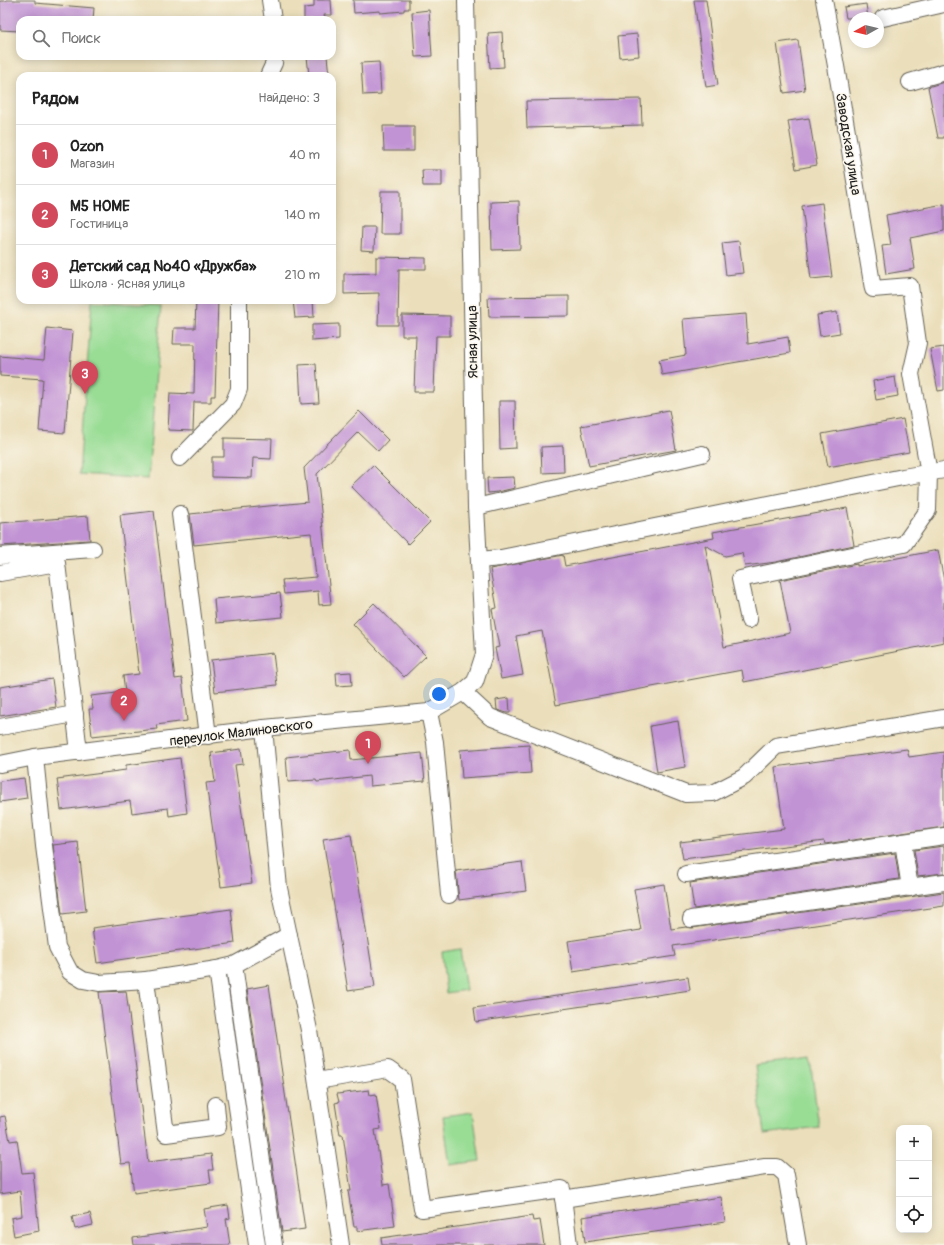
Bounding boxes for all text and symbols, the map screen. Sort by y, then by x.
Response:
north arrow [848,12,884,48]
search box [16,16,336,60]
icon: search [30,27,52,49]
text: Поиск [62,29,101,48]
text: Рядом [32,88,79,109]
text: Найдено: 3 [258,90,320,106]
street label: Заводская улица [832,92,865,196]
text: Ozon [70,137,104,156]
text: 1 [42,147,48,163]
text: 40 m [289,147,320,163]
text: Магазин [70,156,114,172]
text: M5 HOME [70,197,130,216]
text: 2 [41,207,49,223]
text: 140 m [284,207,320,223]
text: Гостиница [70,216,128,232]
text: Детский сад №40 «Дружба» [70,257,256,276]
text: 3 [41,267,49,283]
text: 210 m [284,267,320,283]
text: Школа · Ясная улица [70,276,185,292]
street label: Ясная улица [463,305,482,379]
pin: 3 [72,361,98,394]
your location [429,684,449,704]
pin: 2 [111,688,137,721]
street label: переулок Малиновского [168,715,314,750]
pin: 1 [355,731,381,764]
map controls [896,1125,932,1233]
button: + [896,1125,932,1161]
button: − [896,1161,932,1197]
button: locate [896,1197,932,1233]

